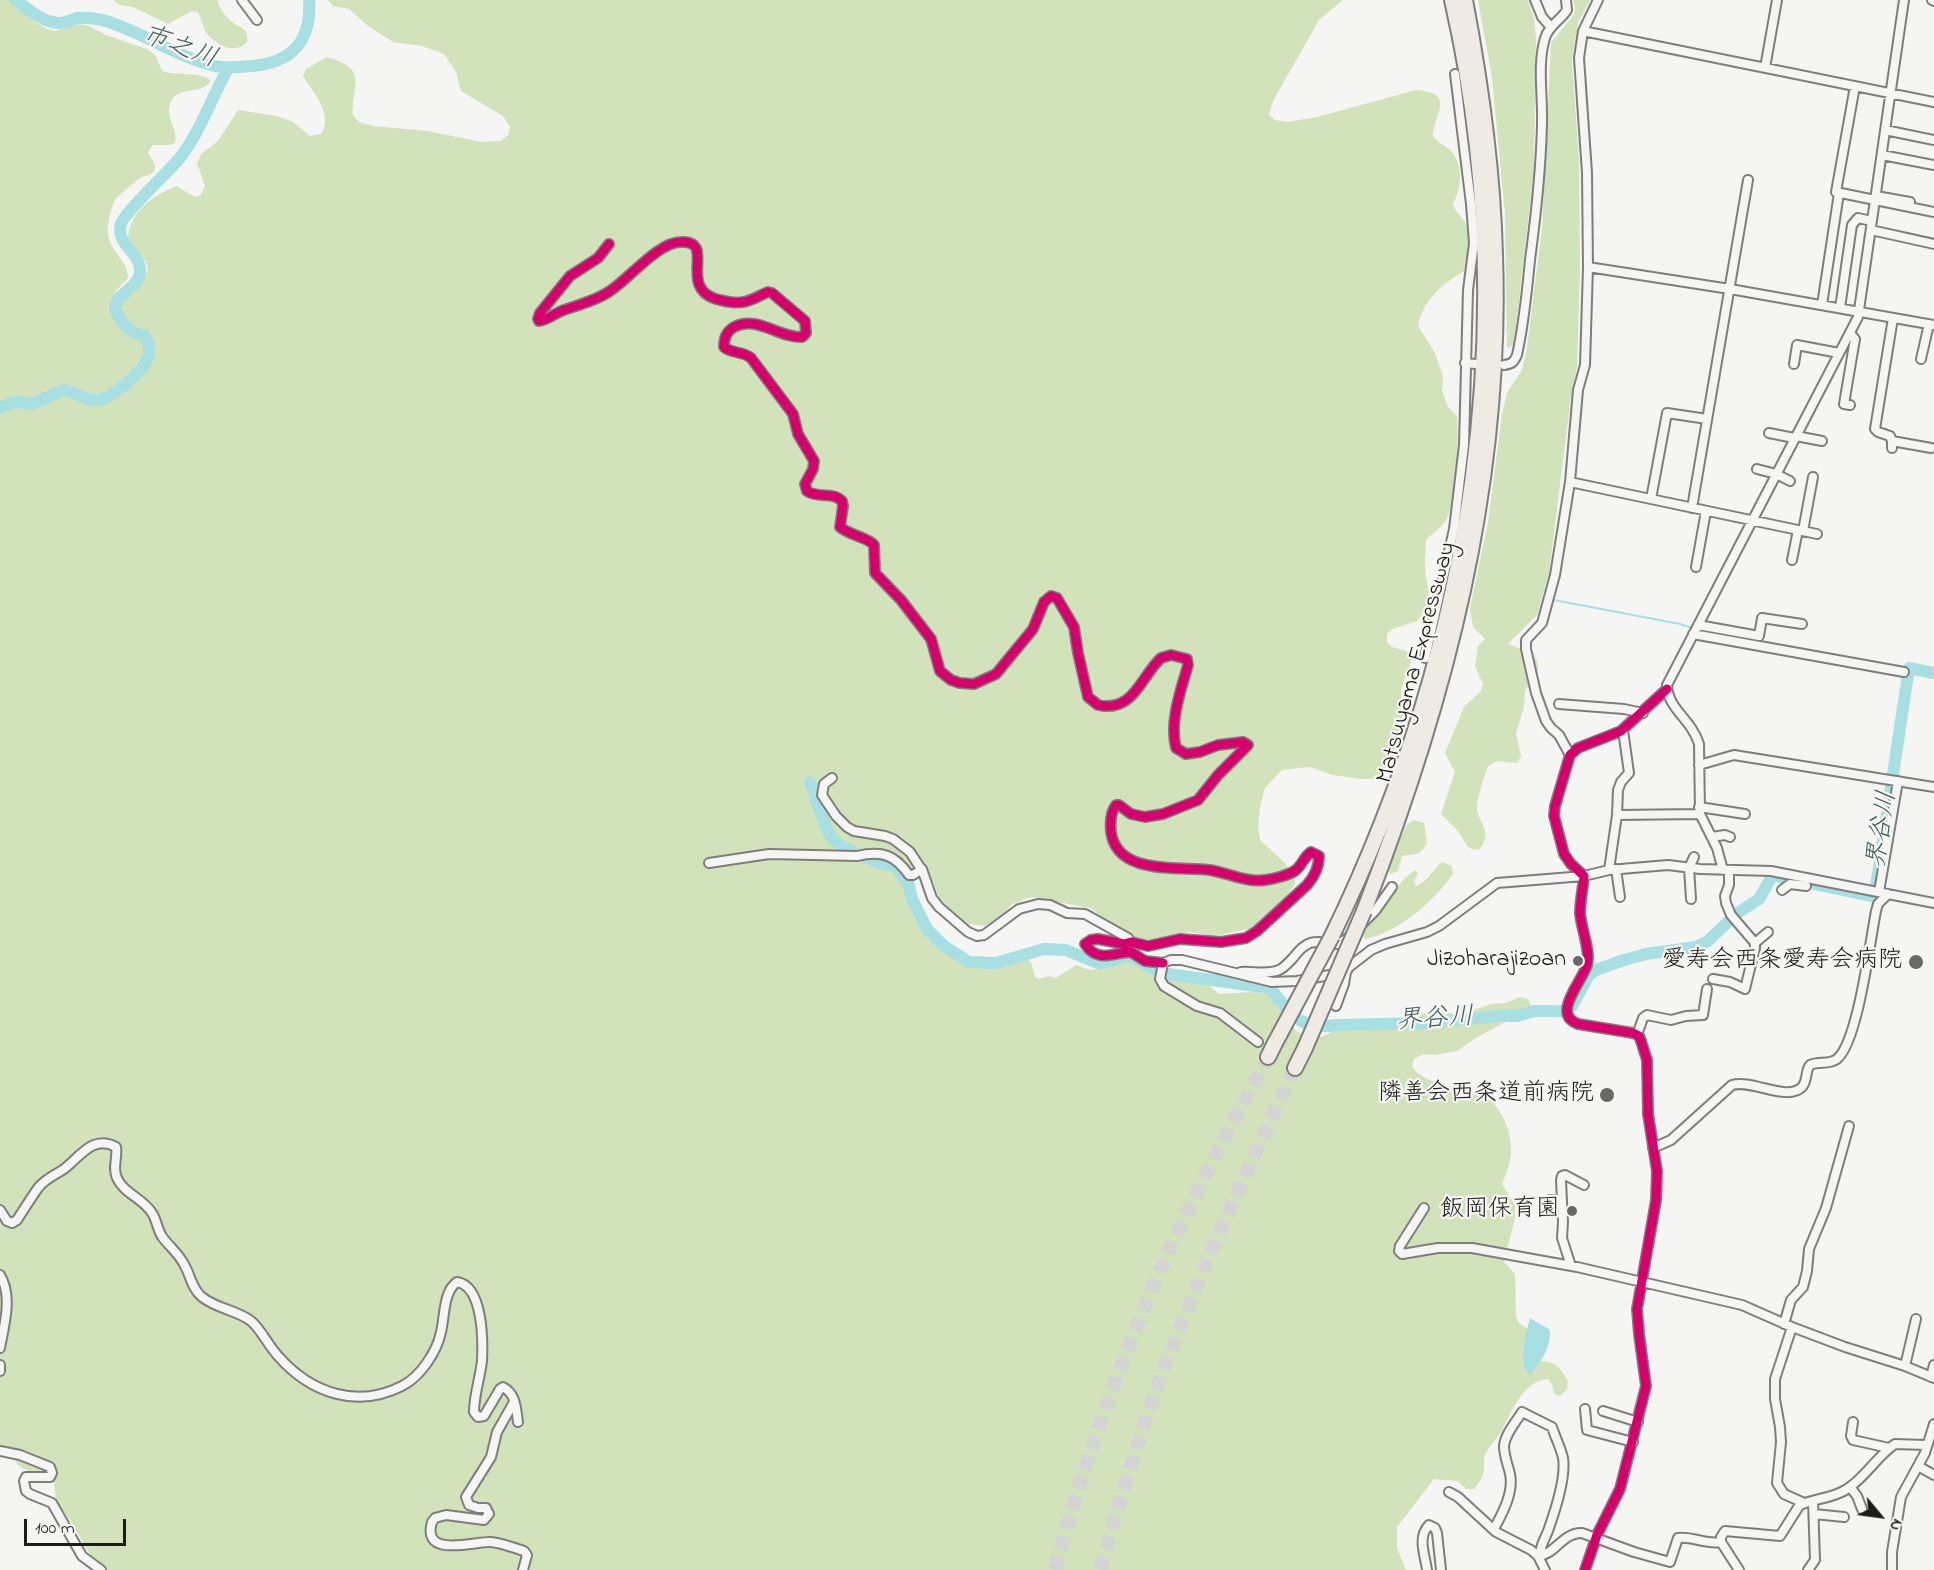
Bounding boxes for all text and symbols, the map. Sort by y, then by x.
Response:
water label: 市之川 [137,21,221,77]
street label: Matsuyama Expressway [1372,539,1464,787]
water label: 界谷川 [1862,789,1906,871]
place label: Jizoharajizoan [1427,947,1566,975]
place label: 愛寿会西条愛寿会病院 [1662,948,1902,976]
marker: 愛寿会西条愛寿会病院 [1907,953,1925,971]
marker: Jizoharajizoan [1571,954,1585,968]
water label: 界谷川 [1395,1003,1475,1039]
place label: 隣善会西条道前病院 [1378,1081,1594,1109]
marker: 隣善会西条道前病院 [1598,1086,1616,1104]
place label: 飯岡保育園 [1440,1197,1560,1225]
marker: 飯岡保育園 [1565,1204,1579,1218]
north arrow [1850,1486,1910,1546]
scale bar [27,1507,129,1545]
text: N [1883,1514,1909,1535]
text: 100 m [35,1516,75,1542]

